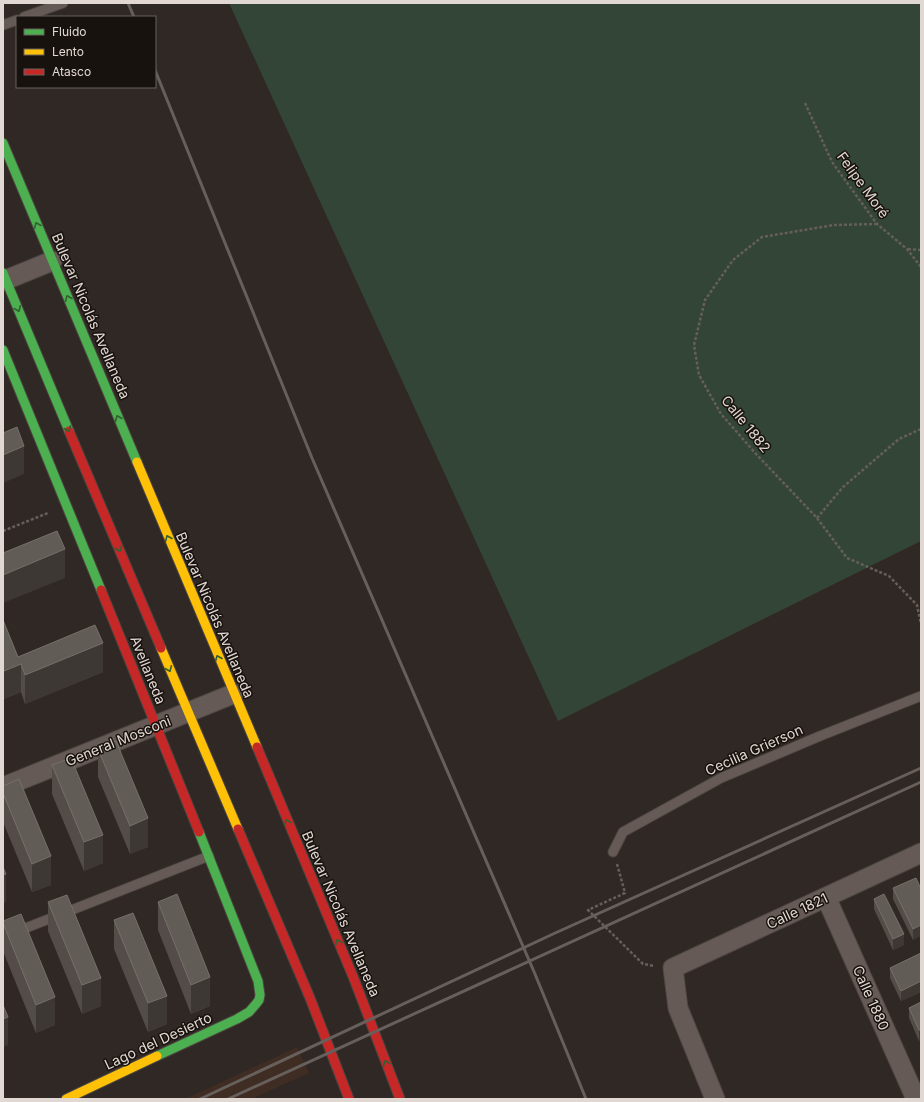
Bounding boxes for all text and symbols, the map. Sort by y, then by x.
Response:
legend [16,16,156,88]
text: Fluido [52,24,87,39]
text: Lento [52,44,84,59]
text: Atasco [52,64,91,79]
street label: Felipe Moré [834,148,893,221]
one-way arrow [34,221,42,228]
street label: Bulevar Nicolás Avellaneda [49,230,134,401]
one-way arrow [65,295,73,303]
one-way arrow [13,305,21,313]
street label: Calle 1882 [718,392,775,456]
one-way arrow [115,415,123,423]
one-way arrow [64,426,72,433]
street label: Bulevar Nicolás Avellaneda [173,529,258,700]
one-way arrow [165,535,173,542]
one-way arrow [114,545,122,552]
street label: Avellaneda [127,633,170,706]
one-way arrow [215,655,223,662]
one-way arrow [164,664,172,672]
street label: General Mosconi [63,712,173,769]
street label: Cecilia Grierson [702,720,805,779]
one-way arrow [284,819,292,826]
street label: Bulevar Nicolás Avellaneda [299,828,384,999]
street label: Calle 1821 [763,889,830,932]
one-way arrow [335,938,343,946]
street label: Calle 1880 [850,963,893,1033]
street label: Lago del Desierto [101,1008,214,1073]
one-way arrow [382,1059,390,1066]

